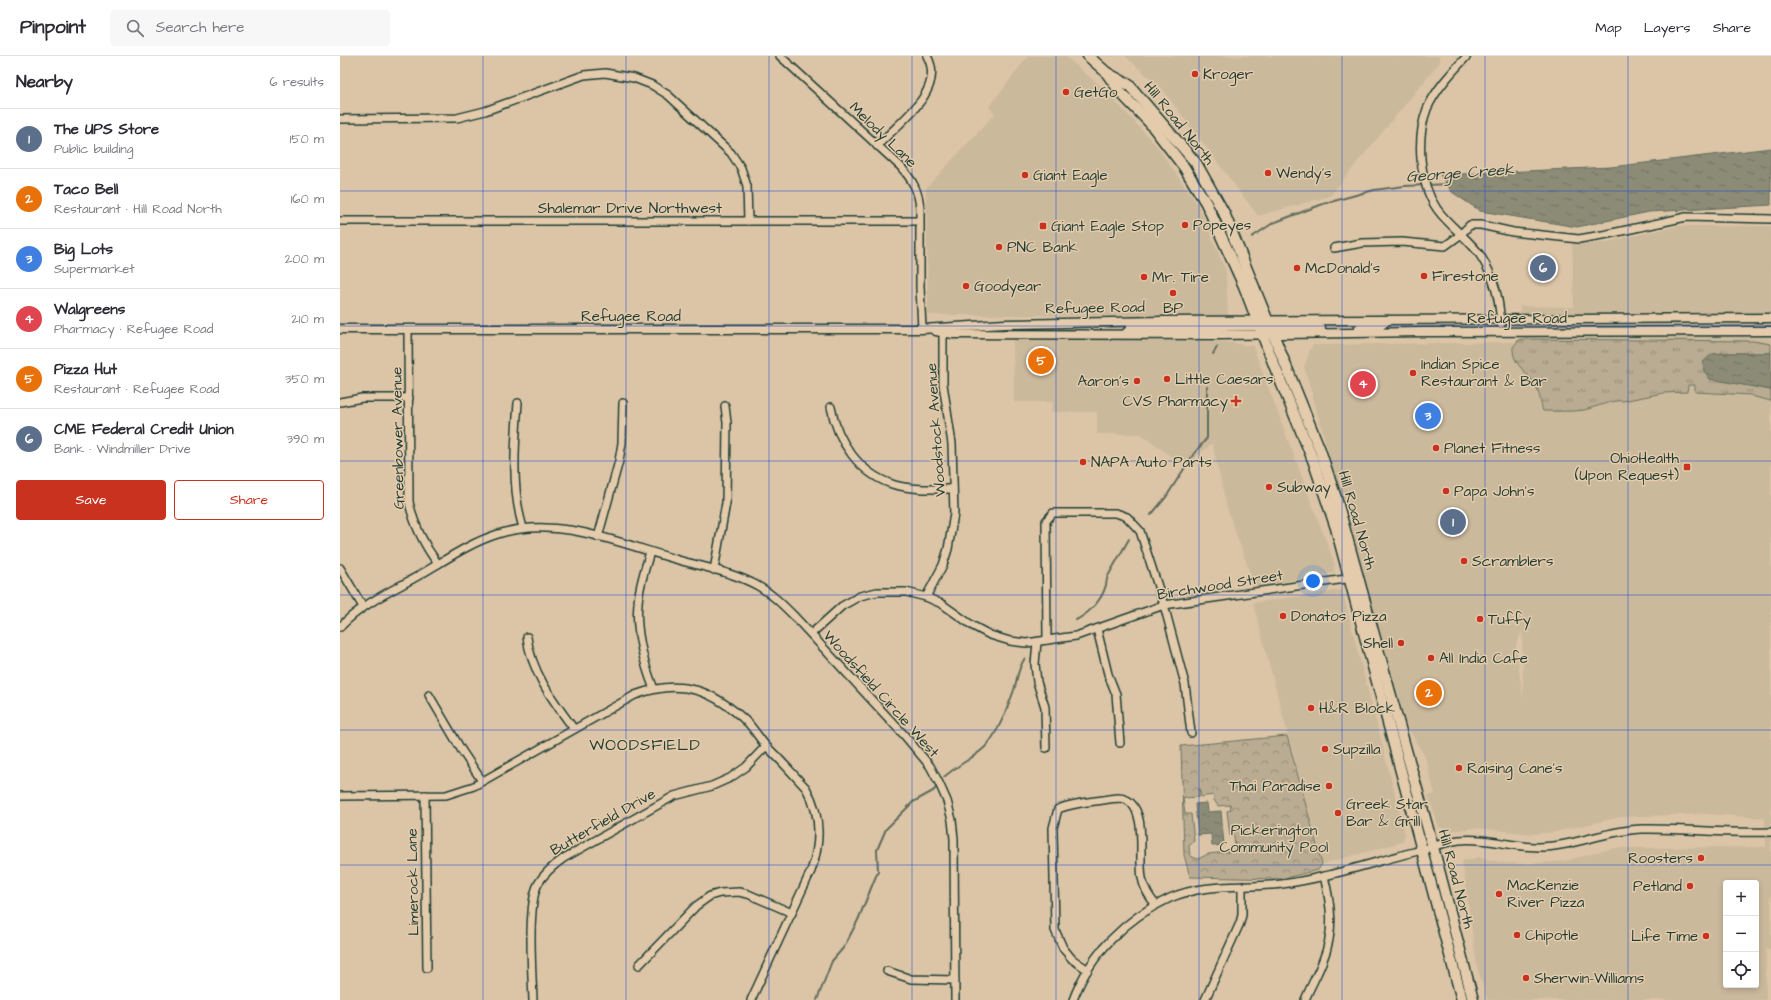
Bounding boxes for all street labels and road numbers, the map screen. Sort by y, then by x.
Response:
street label: Hill Road North [1139,77,1220,170]
street label: Melody Lane [844,97,922,173]
street label: Shalemar Drive Northwest [538,198,722,219]
street label: Refugee Road [1045,297,1145,320]
street label: Refugee Road [581,306,681,328]
street label: Refugee Road [1467,308,1567,330]
street label: Woodstock Avenue [921,362,951,498]
street label: Greenbower Avenue [386,367,410,509]
street label: Hill Road North [1333,468,1381,573]
street label: Birchwood Street [1156,565,1284,605]
street label: Woodsfield Circle West [818,626,944,762]
street label: Butterfield Drive [547,783,659,861]
street label: Hill Road North [1433,827,1480,932]
street label: Limerock Lane [402,828,424,936]

